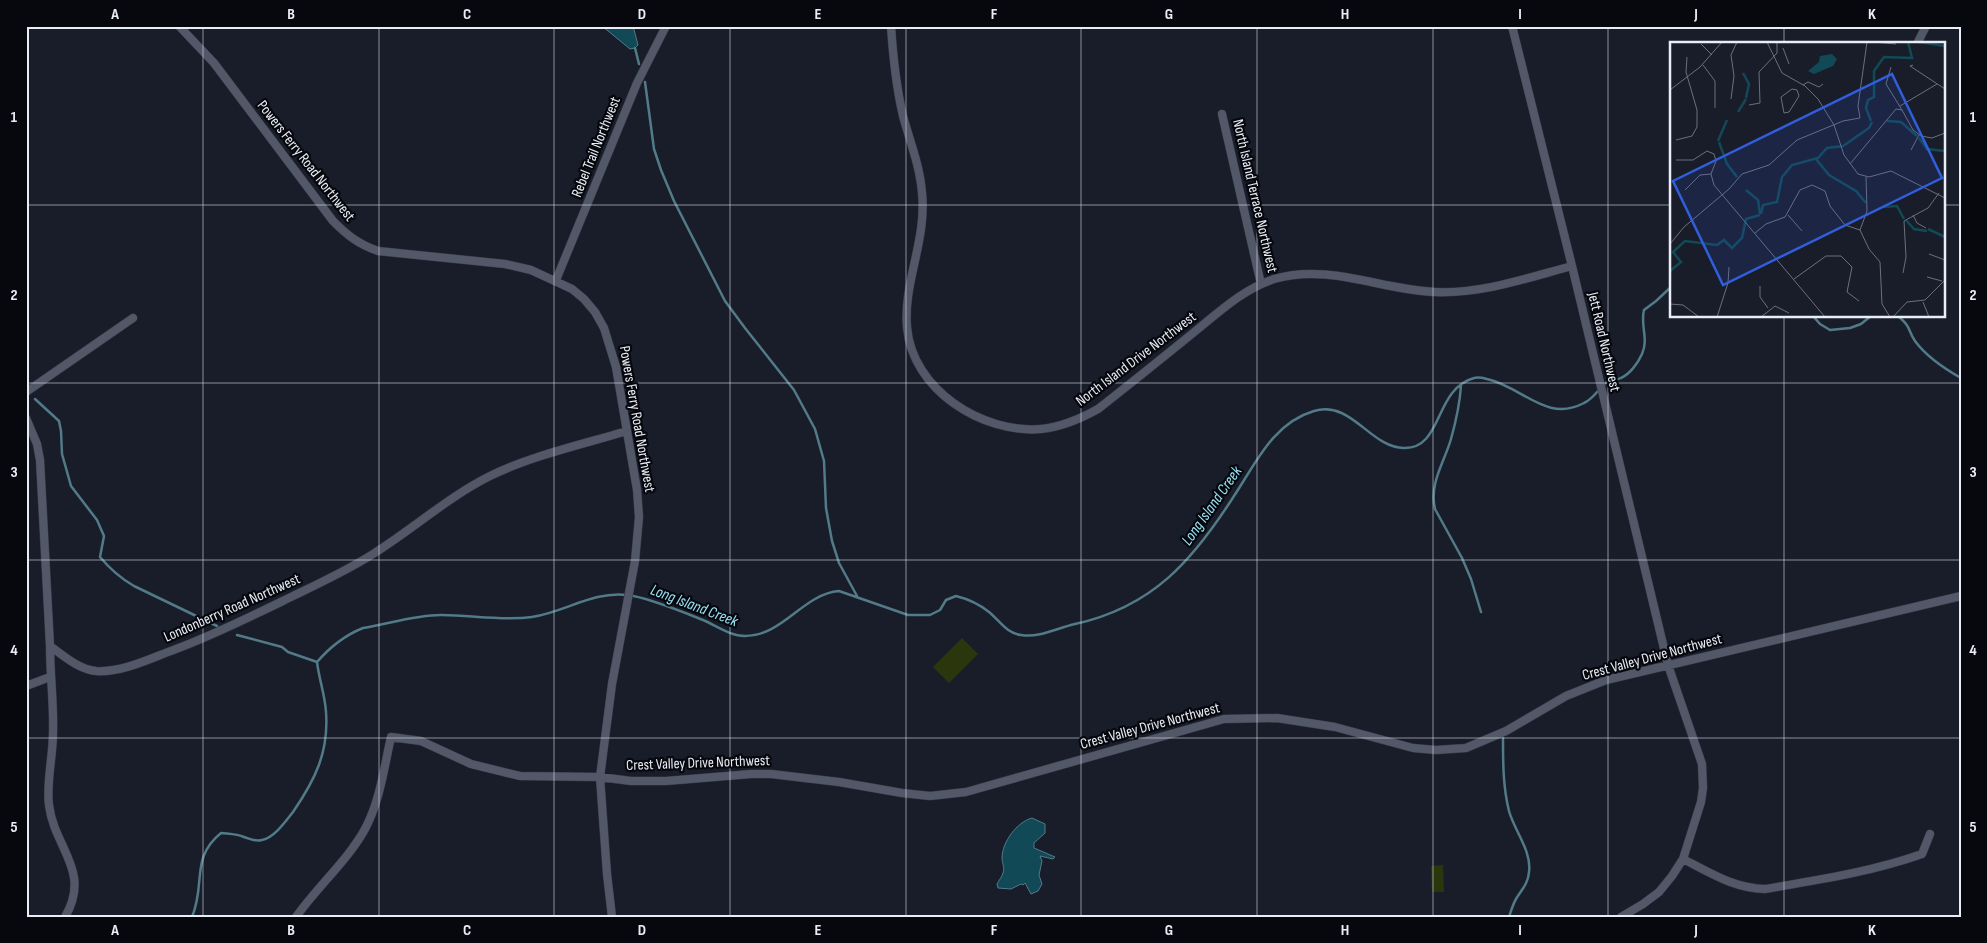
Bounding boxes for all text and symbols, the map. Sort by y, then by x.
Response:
text: A [110,5,119,24]
text: B [287,5,295,24]
text: C [463,5,471,24]
text: D [638,5,646,24]
text: E [815,5,822,24]
text: F [991,5,998,24]
text: G [1165,5,1173,24]
text: H [1341,5,1349,24]
text: I [1518,5,1522,24]
text: J [1693,5,1698,24]
text: K [1868,5,1876,24]
inset map [1670,42,1944,318]
street label: Rebel Trail Northwest [567,94,625,200]
street label: Powers Ferry Road Northwest [253,97,359,226]
text: 1 [11,108,18,127]
text: 1 [1970,108,1977,127]
street label: North Island Terrace Northwest [1228,117,1282,275]
text: 2 [10,286,18,305]
text: 2 [1969,286,1977,305]
street label: Jett Road Northwest [1583,289,1625,394]
street label: North Island Drive Northwest [1072,307,1200,411]
street label: Powers Ferry Road Northwest [615,344,659,494]
water label: Long Island Creek [1178,462,1247,549]
text: 3 [10,463,18,482]
text: 3 [1969,463,1977,482]
street label: Londonberry Road Northwest [161,569,303,647]
water label: Long Island Creek [648,581,741,632]
street label: Crest Valley Drive Northwest [1580,629,1724,685]
text: 4 [10,641,18,660]
text: 4 [1969,641,1977,660]
street label: Crest Valley Drive Northwest [1078,698,1222,754]
street label: Crest Valley Drive Northwest [626,751,771,775]
text: 5 [10,818,18,837]
text: 5 [1969,818,1977,837]
text: A [110,921,119,940]
text: B [287,921,295,940]
text: C [463,921,471,940]
text: D [638,921,646,940]
text: E [815,921,822,940]
text: F [991,921,998,940]
text: G [1165,921,1173,940]
text: H [1341,921,1349,940]
text: I [1518,921,1522,940]
text: J [1693,921,1698,940]
text: K [1868,921,1876,940]

